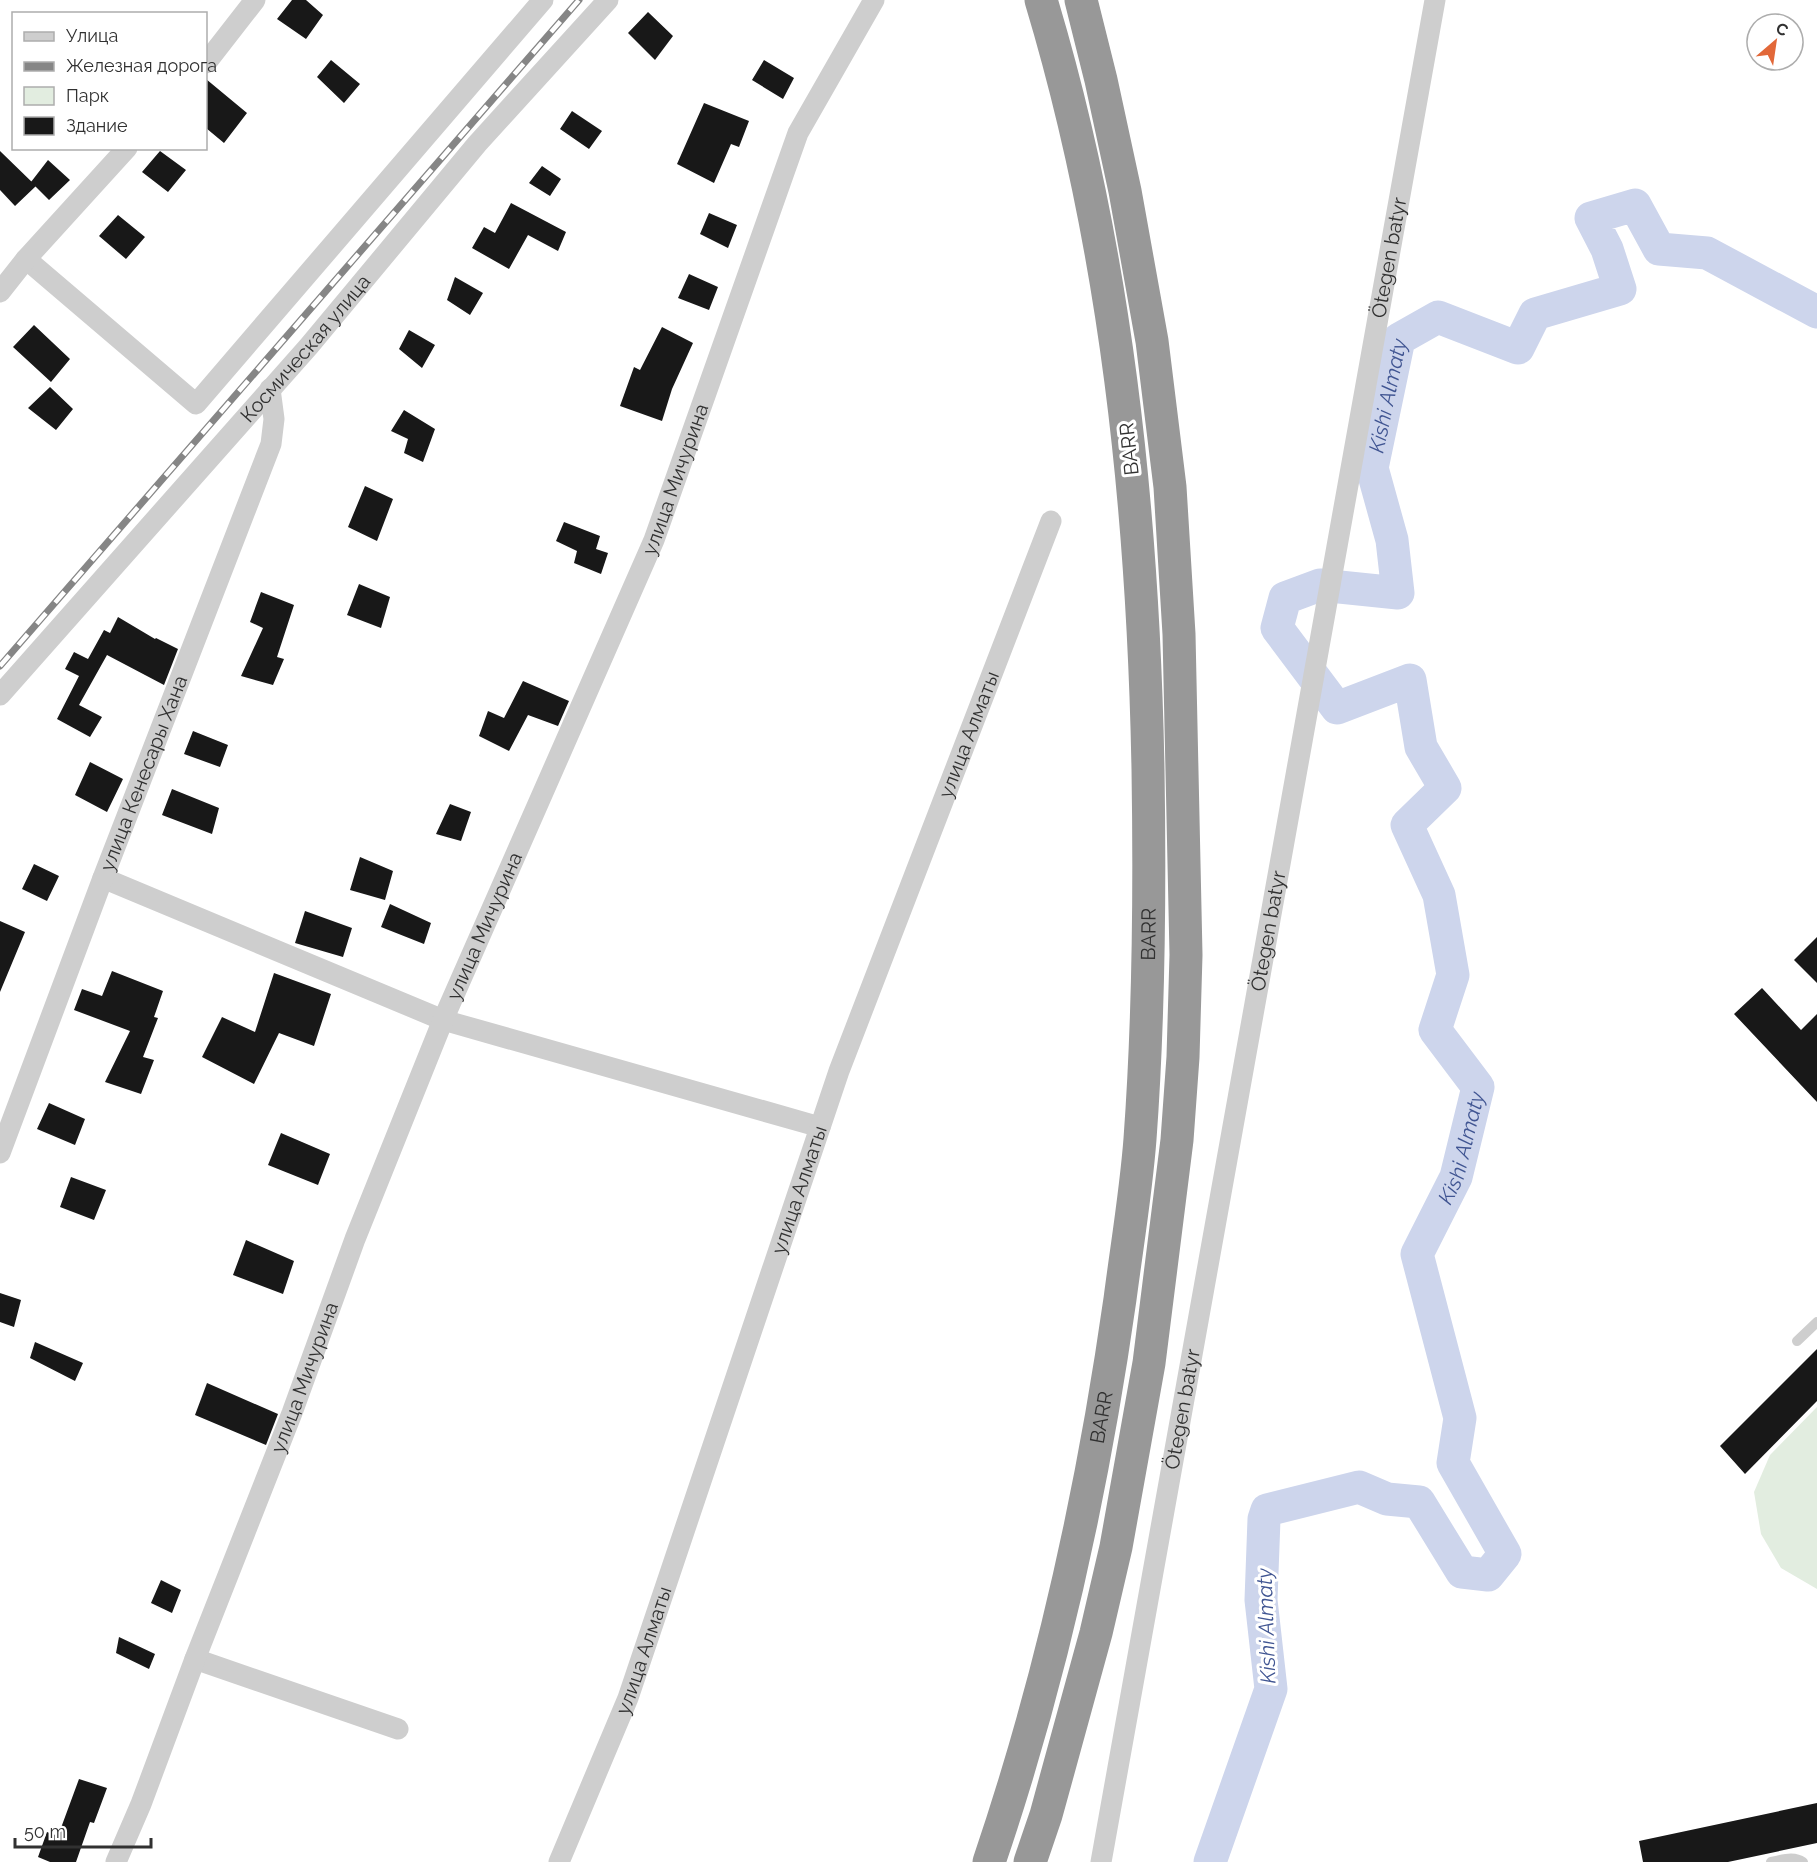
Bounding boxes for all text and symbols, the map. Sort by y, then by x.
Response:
legend [12,12,207,150]
north arrow [1745,12,1805,72]
text: С [1773,18,1791,40]
text: Улица [66,25,118,46]
text: Железная дорога [66,55,217,76]
text: Парк [66,85,109,106]
text: Здание [66,115,128,136]
street label: Ötegen batyr [1366,195,1411,320]
street label: Космическая улица [235,270,375,427]
water label: Kіshі Almaty [1363,336,1411,455]
street label: улица Мичурина [637,400,713,559]
street label: BARR [1114,422,1144,476]
street label: улица Алматы [933,668,1004,801]
street label: улица Кенесары Хана [95,672,192,875]
street label: улица Мичурина [441,848,527,1004]
street label: Ötegen batyr [1245,869,1291,993]
street label: BARR [1136,908,1161,961]
water label: Kіshі Almaty [1432,1088,1489,1208]
street label: улица Алматы [766,1123,832,1257]
street label: улица Мичурина [265,1299,343,1456]
street label: Ötegen batyr [1160,1347,1205,1471]
street label: BARR [1085,1389,1118,1445]
water label: Kіshі Almaty [1251,1567,1281,1684]
street label: улица Алматы [610,1583,677,1718]
scale bar [15,1811,152,1849]
text: 50 m [24,1821,66,1842]

